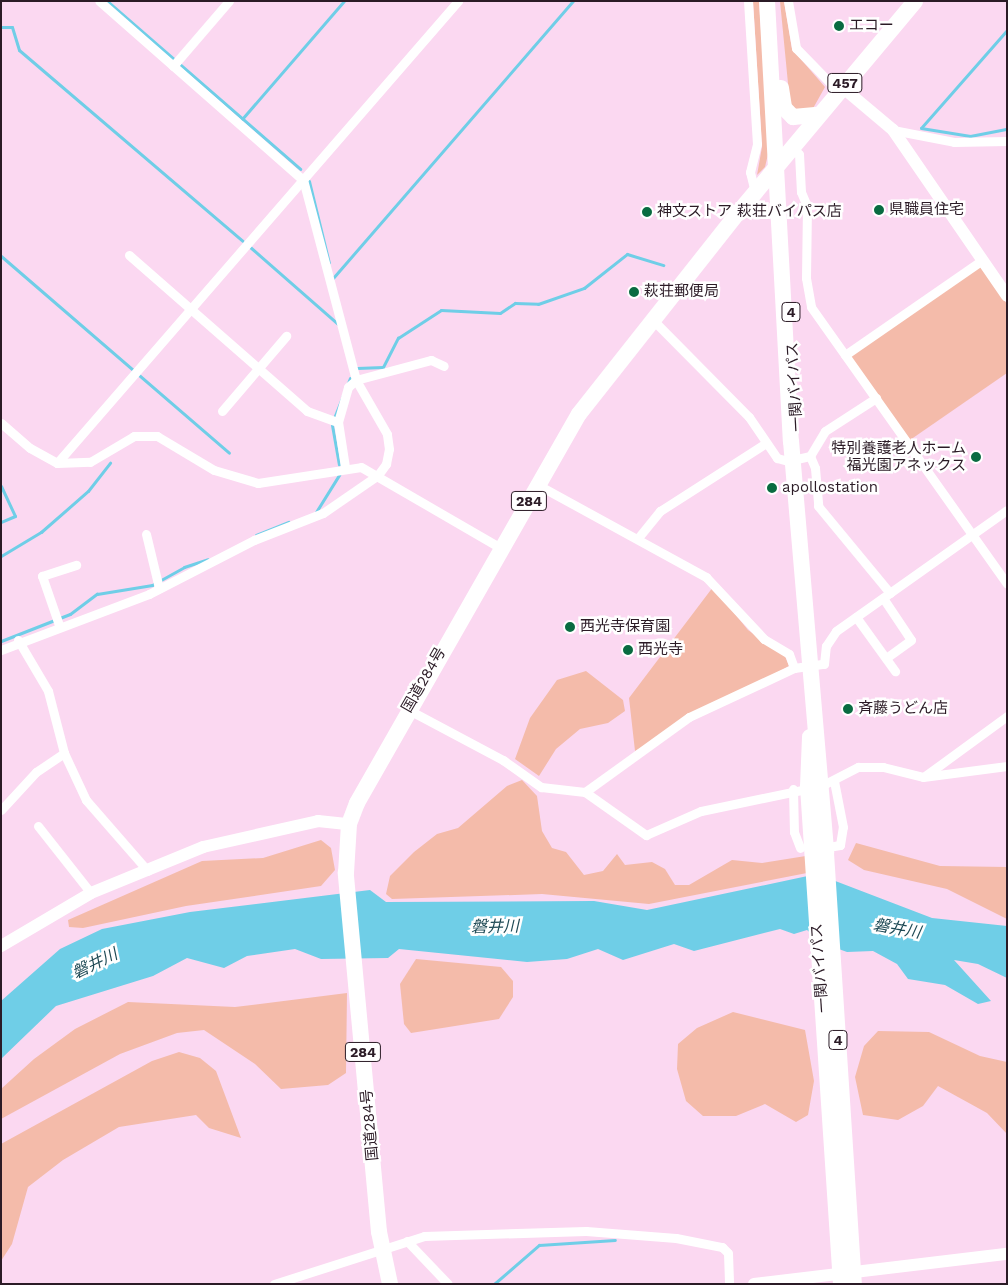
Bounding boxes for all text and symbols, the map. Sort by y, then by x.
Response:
place label: エコー [849,17,894,35]
marker: エコー [833,20,845,32]
road number: 457 [826,72,864,95]
place label: 県職員住宅 [889,201,964,219]
place label: 神文ストア 萩荘バイパス店 [657,203,842,221]
marker: 県職員住宅 [873,204,885,216]
marker: 神文ストア 萩荘バイパス店 [641,206,653,218]
place label: 萩荘郵便局 [644,283,719,301]
marker: 萩荘郵便局 [628,286,640,298]
road number: 4 [781,300,801,324]
street label: 一関バイパス [784,342,806,432]
place label: 特別養護老人ホーム 福光園アネックス [831,439,966,474]
marker: 特別養護老人ホーム 福光園アネックス [970,451,982,463]
place label: apollostation [782,479,878,497]
marker: apollostation [766,482,778,494]
road number: 284 [510,490,548,512]
place label: 西光寺保育園 [580,618,670,636]
marker: 西光寺保育園 [564,621,576,633]
place label: 西光寺 [638,641,683,659]
street label: 国道284号 [398,644,450,716]
marker: 西光寺 [622,644,634,656]
place label: 斉藤うどん店 [858,700,948,718]
marker: 斉藤うどん店 [842,703,854,715]
water label: 磐井川 [872,915,922,943]
water label: 磐井川 [471,917,519,937]
street label: 一関バイパス [808,922,832,1014]
water label: 磐井川 [69,945,121,983]
road number: 4 [828,1028,848,1052]
road number: 284 [344,1040,382,1064]
street label: 国道284号 [358,1088,382,1162]

